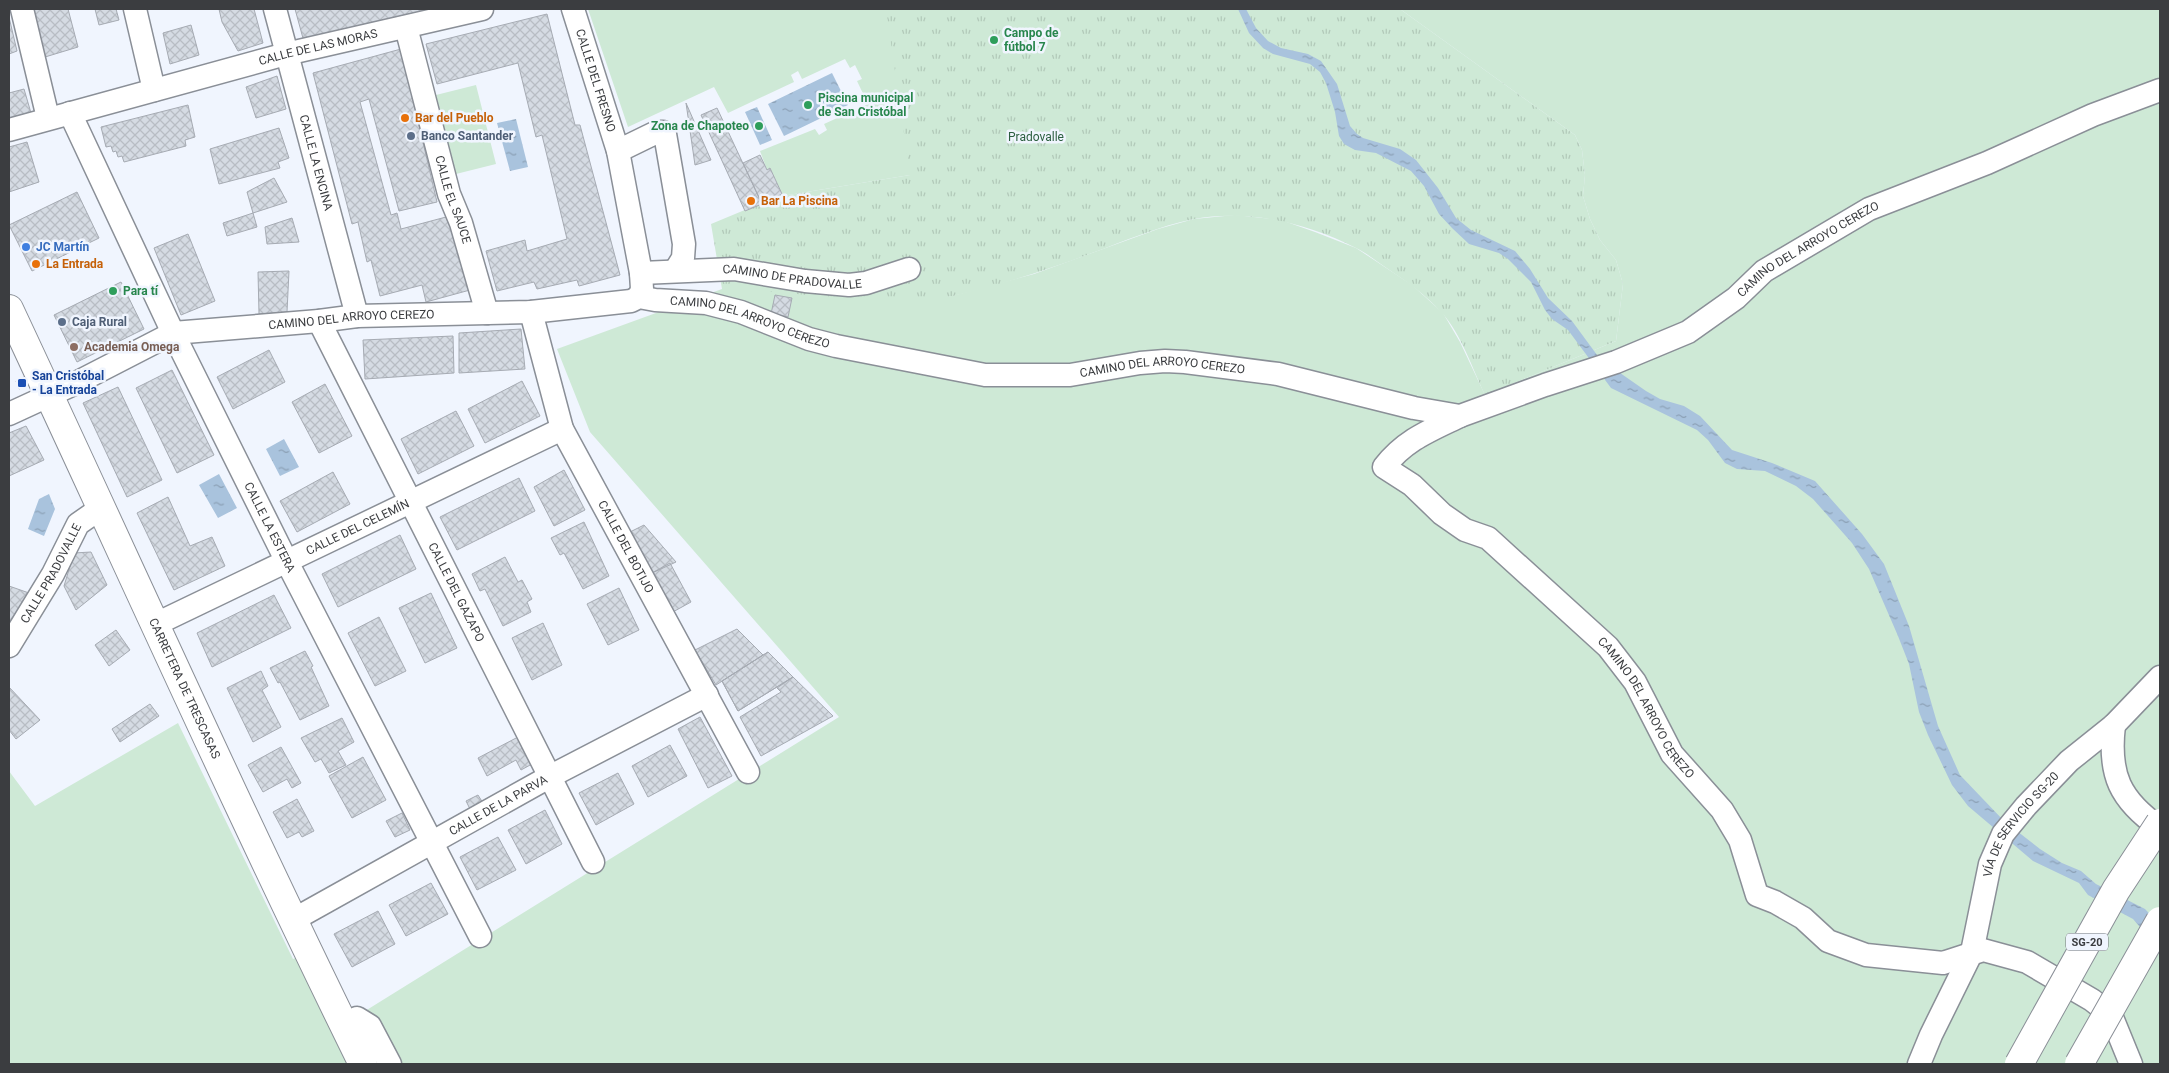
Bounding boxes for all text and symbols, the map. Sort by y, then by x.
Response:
street label: CALLE DE LAS MORAS [257,26,379,68]
place label: Campo de fútbol 7 [1004,26,1059,54]
street label: CALLE DEL FRESNO [573,27,619,134]
marker: Campo de fútbol 7 [988,34,1000,46]
place label: Piscina municipal de San Cristóbal [818,91,913,119]
marker: Piscina municipal de San Cristóbal [802,99,814,111]
place label: Bar del Pueblo [415,111,494,125]
marker: Bar del Pueblo [399,112,411,124]
street label: CALLE LA ENCINA [297,113,336,212]
place label: Zona de Chapoteo [651,119,749,133]
marker: Zona de Chapoteo [753,120,765,132]
place label: Banco Santander [421,129,514,143]
marker: Banco Santander [405,130,417,142]
park label: Pradovalle [1008,130,1064,144]
street label: CALLE EL SAUCE [432,154,474,245]
place label: Bar La Piscina [761,194,839,208]
marker: Bar La Piscina [745,195,757,207]
street label: CAMINO DEL ARROYO CEREZO [1734,199,1881,300]
place label: JC Martín [36,240,89,254]
marker: JC Martín [20,241,32,253]
place label: La Entrada [46,257,104,271]
marker: La Entrada [30,258,42,270]
street label: CAMINO DE PRADOVALLE [722,262,863,292]
place label: Para tí [123,284,159,298]
marker: Para tí [107,285,119,297]
street label: CAMINO DEL ARROYO CEREZO [670,294,831,351]
street label: CAMINO DEL ARROYO CEREZO [268,307,435,332]
place label: Caja Rural [72,315,127,329]
marker: Caja Rural [56,316,68,328]
place label: Academia Omega [84,340,180,354]
marker: Academia Omega [68,341,80,353]
street label: CAMINO DEL ARROYO CEREZO [1079,354,1246,380]
place label: San Cristóbal - La Entrada [32,369,104,397]
marker: San Cristóbal - La Entrada [16,377,28,389]
street label: CALLE LA ESTERA [241,480,298,575]
street label: CALLE DEL CELEMÍN [304,496,412,558]
street label: CALLE DEL BOTIJO [595,498,657,596]
street label: CALLE PRADOVALLE [18,521,84,626]
street label: CALLE DEL GAZAPO [425,540,487,644]
street label: CARRETERA DE TRESCASAS [146,616,223,761]
street label: CAMINO DEL ARROYO CEREZO [1595,634,1697,781]
street label: VÍA DE SERVICIO SG-20 [1981,769,2062,878]
street label: CALLE DE LA PARVA [447,772,550,838]
road number: SG-20 [2066,934,2108,950]

